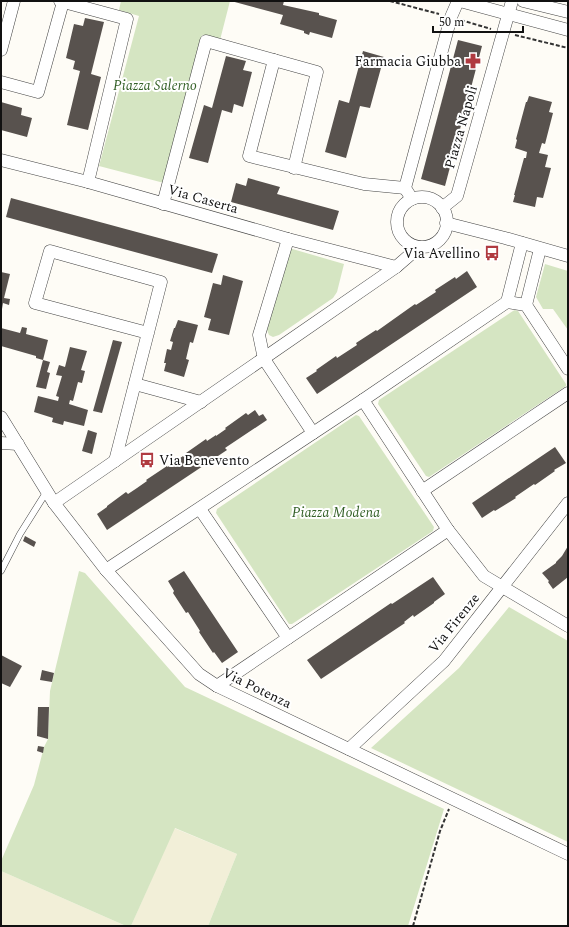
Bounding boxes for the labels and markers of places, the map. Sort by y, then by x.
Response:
place label: Farmacia Giubba [355,51,461,72]
pharmacy icon: Farmacia Giubba [464,52,482,70]
place label: Via Avellino [403,243,480,264]
bus stop icon: Via Avellino [483,244,501,262]
place label: Via Benevento [159,450,249,471]
bus stop icon: Via Benevento [138,451,156,469]

